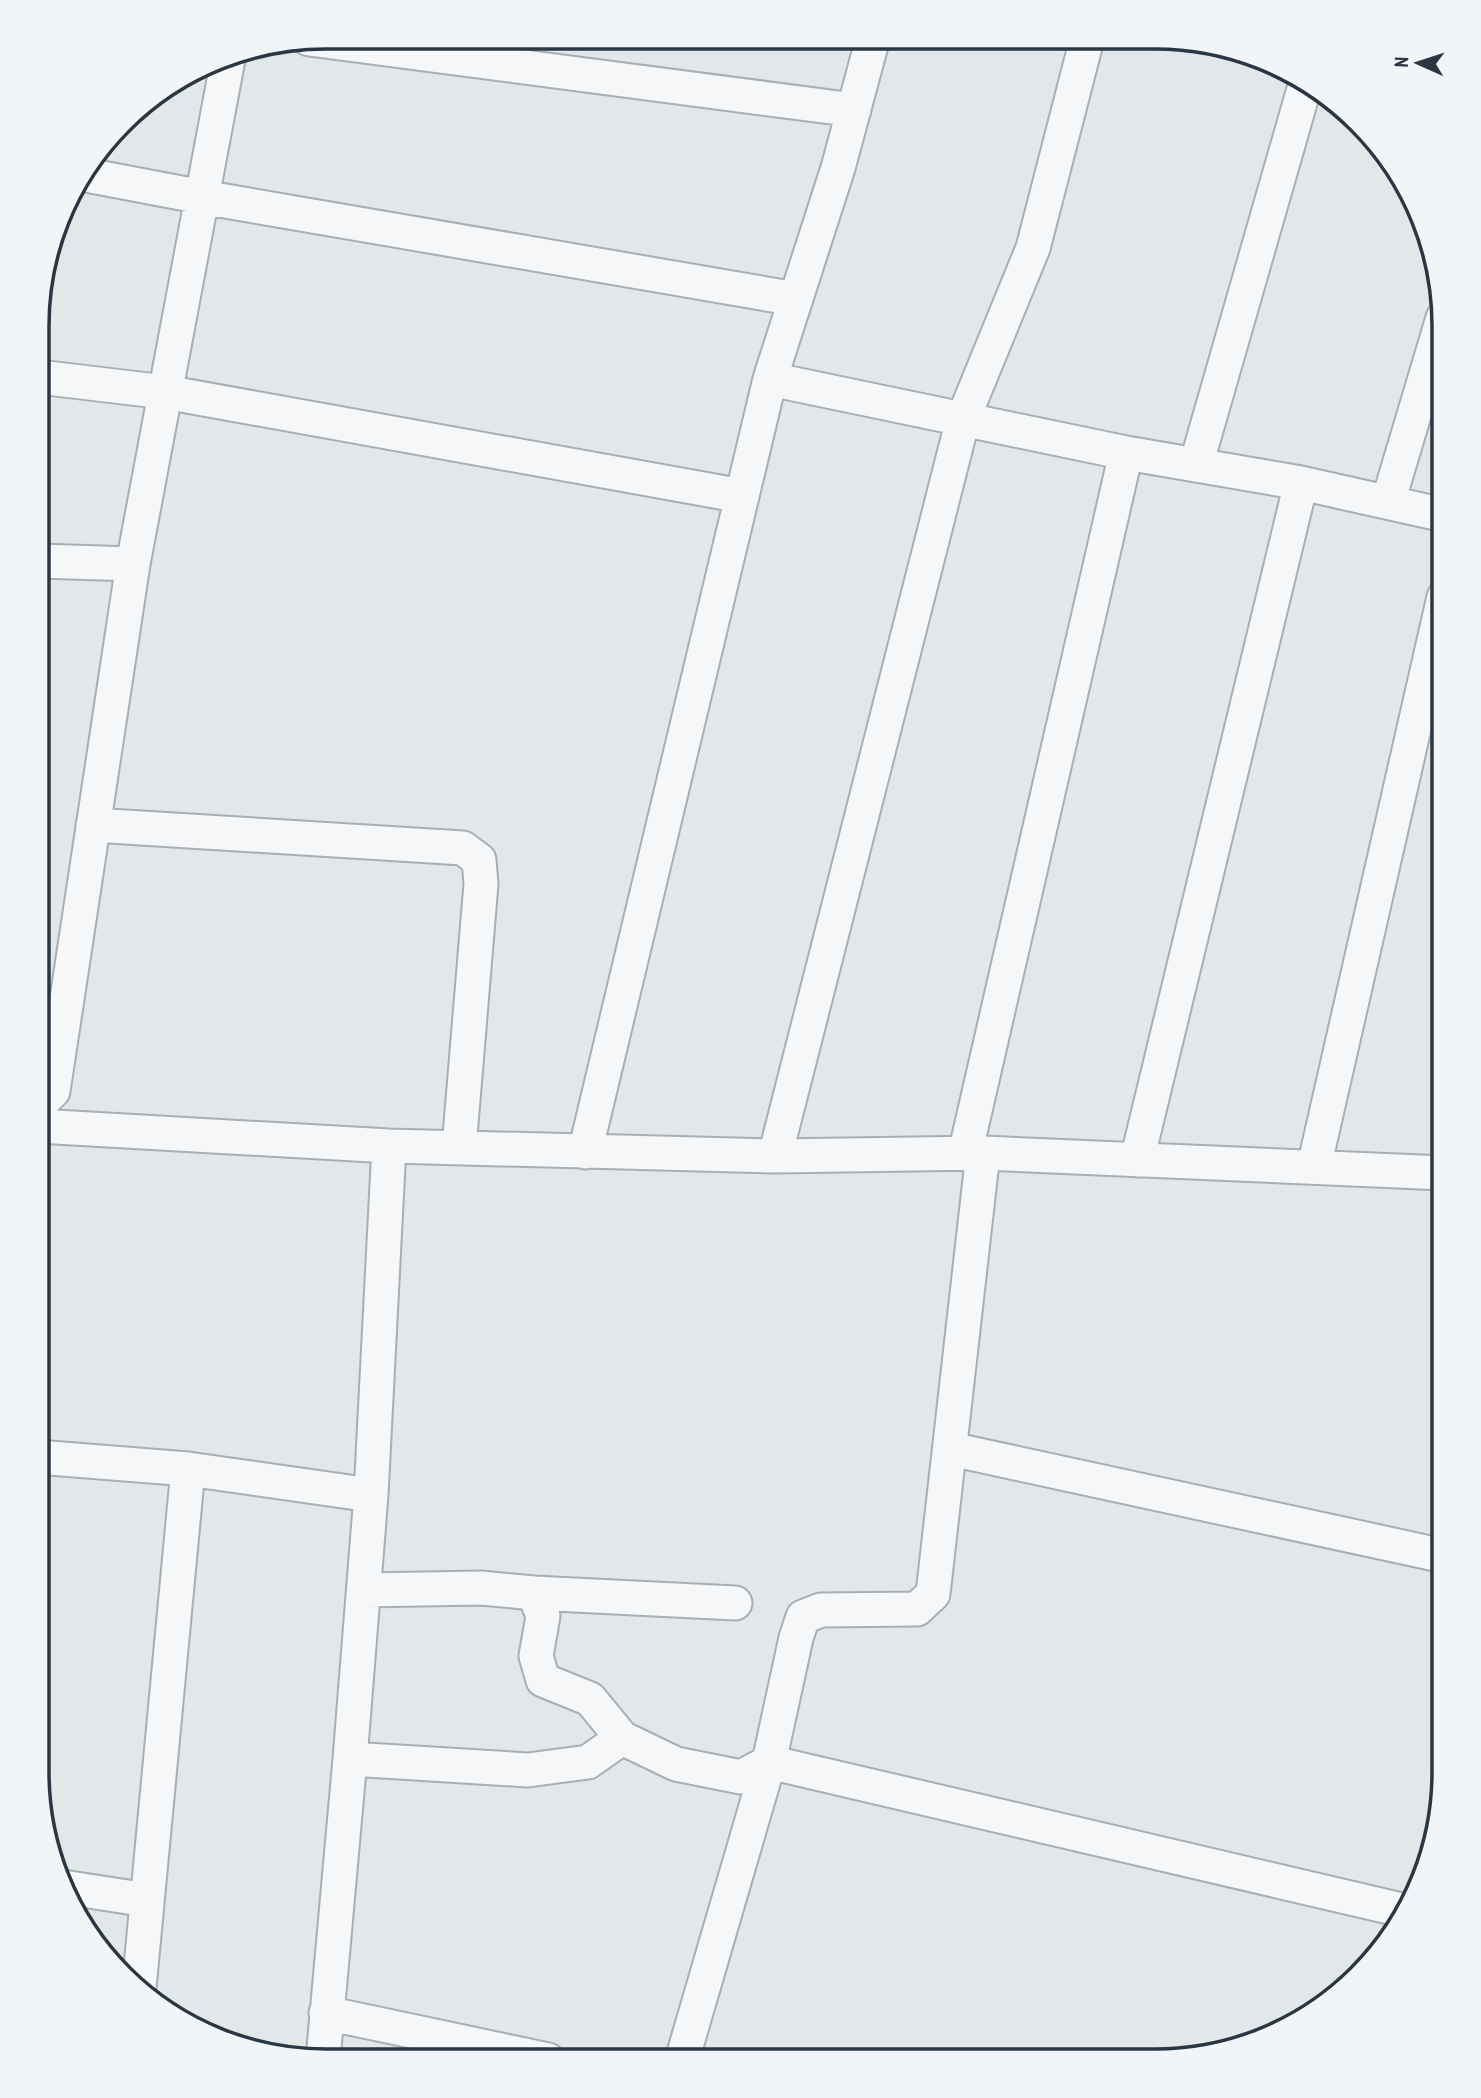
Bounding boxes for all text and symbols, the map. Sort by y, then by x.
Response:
north arrow [1383,28,1453,98]
text: N [1389,56,1413,68]

